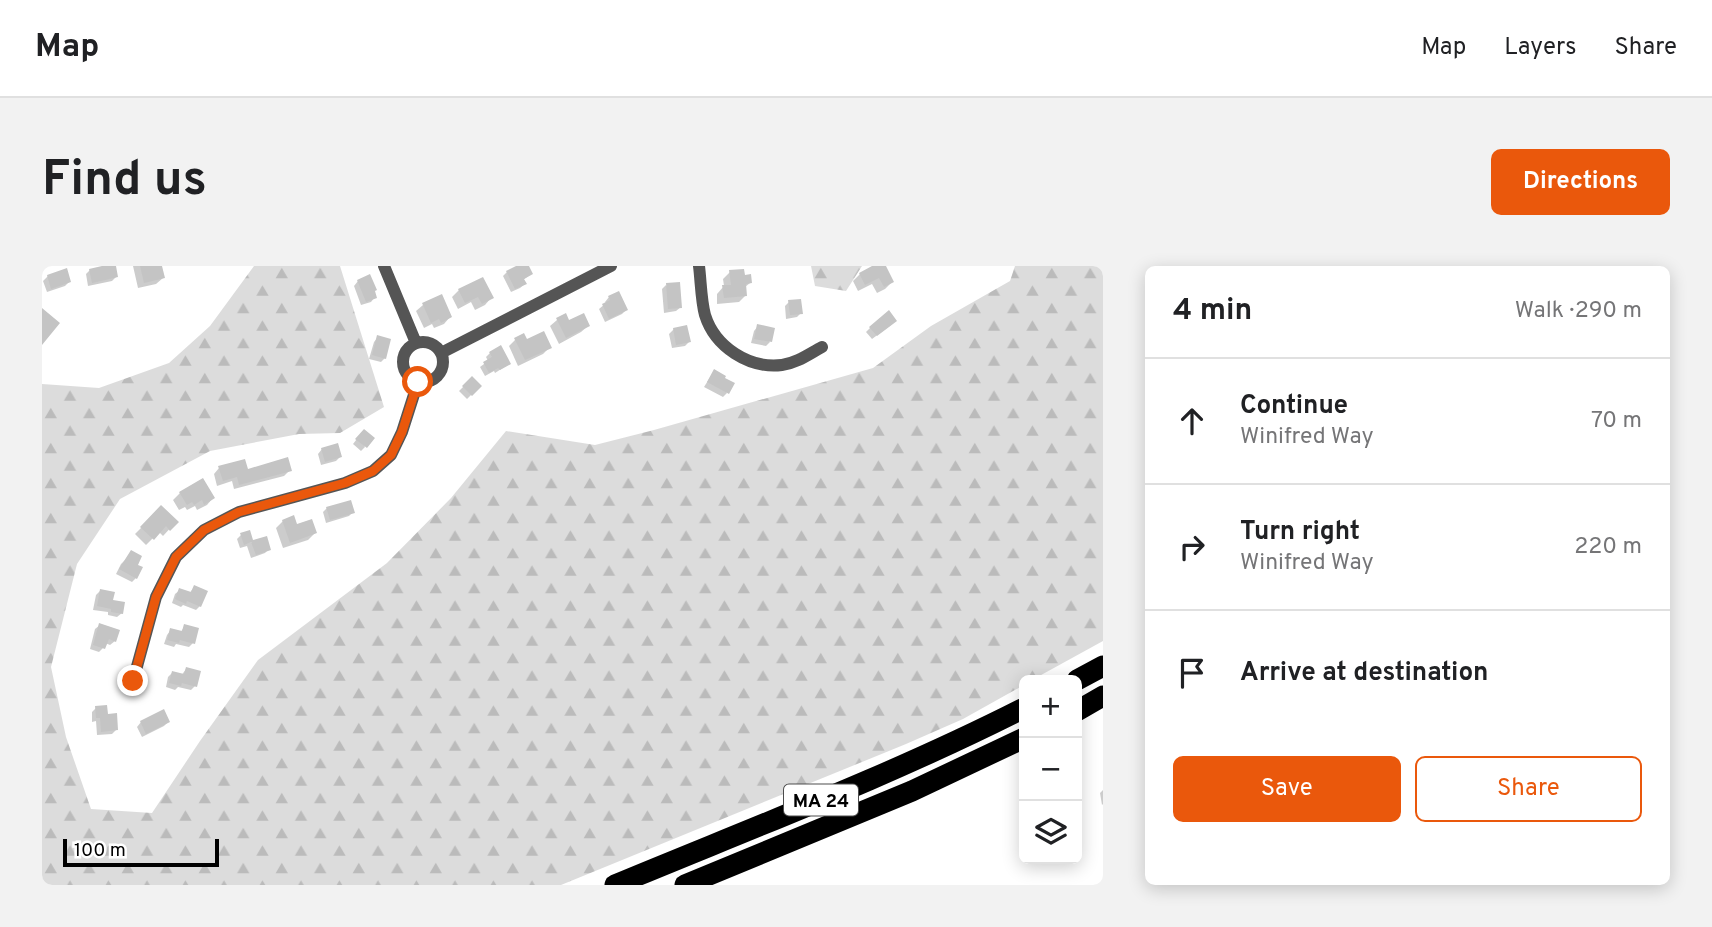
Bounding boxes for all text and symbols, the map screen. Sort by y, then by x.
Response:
text: Map [35,27,99,69]
text: Map [1421,33,1466,63]
text: Layers [1504,33,1576,63]
text: Share [1614,33,1677,63]
button: Directions [1491,149,1670,215]
text: Find us [42,151,207,213]
text: 4 min [1173,293,1252,330]
text: Walk · 290 m [1515,297,1642,326]
route start [402,366,433,397]
text: Continue [1240,390,1348,423]
icon: ahead [1173,402,1211,440]
text: 70 m [1591,407,1642,436]
text: Winifred Way [1240,423,1374,452]
text: Turn right [1240,516,1360,549]
icon: right [1173,528,1211,566]
text: 220 m [1574,533,1642,562]
text: Winifred Way [1240,549,1374,578]
icon: arrive [1173,654,1211,692]
text: Arrive at destination [1240,657,1488,690]
route end [117,665,148,696]
map controls [1019,675,1082,864]
button: + [1019,675,1082,738]
button: − [1019,738,1082,801]
button: Save [1173,756,1401,822]
button: Share [1415,756,1642,822]
road number: MA 24 [784,785,858,816]
button: layers [1019,801,1082,864]
scale bar [63,836,219,868]
text: 100 m [74,839,126,863]

